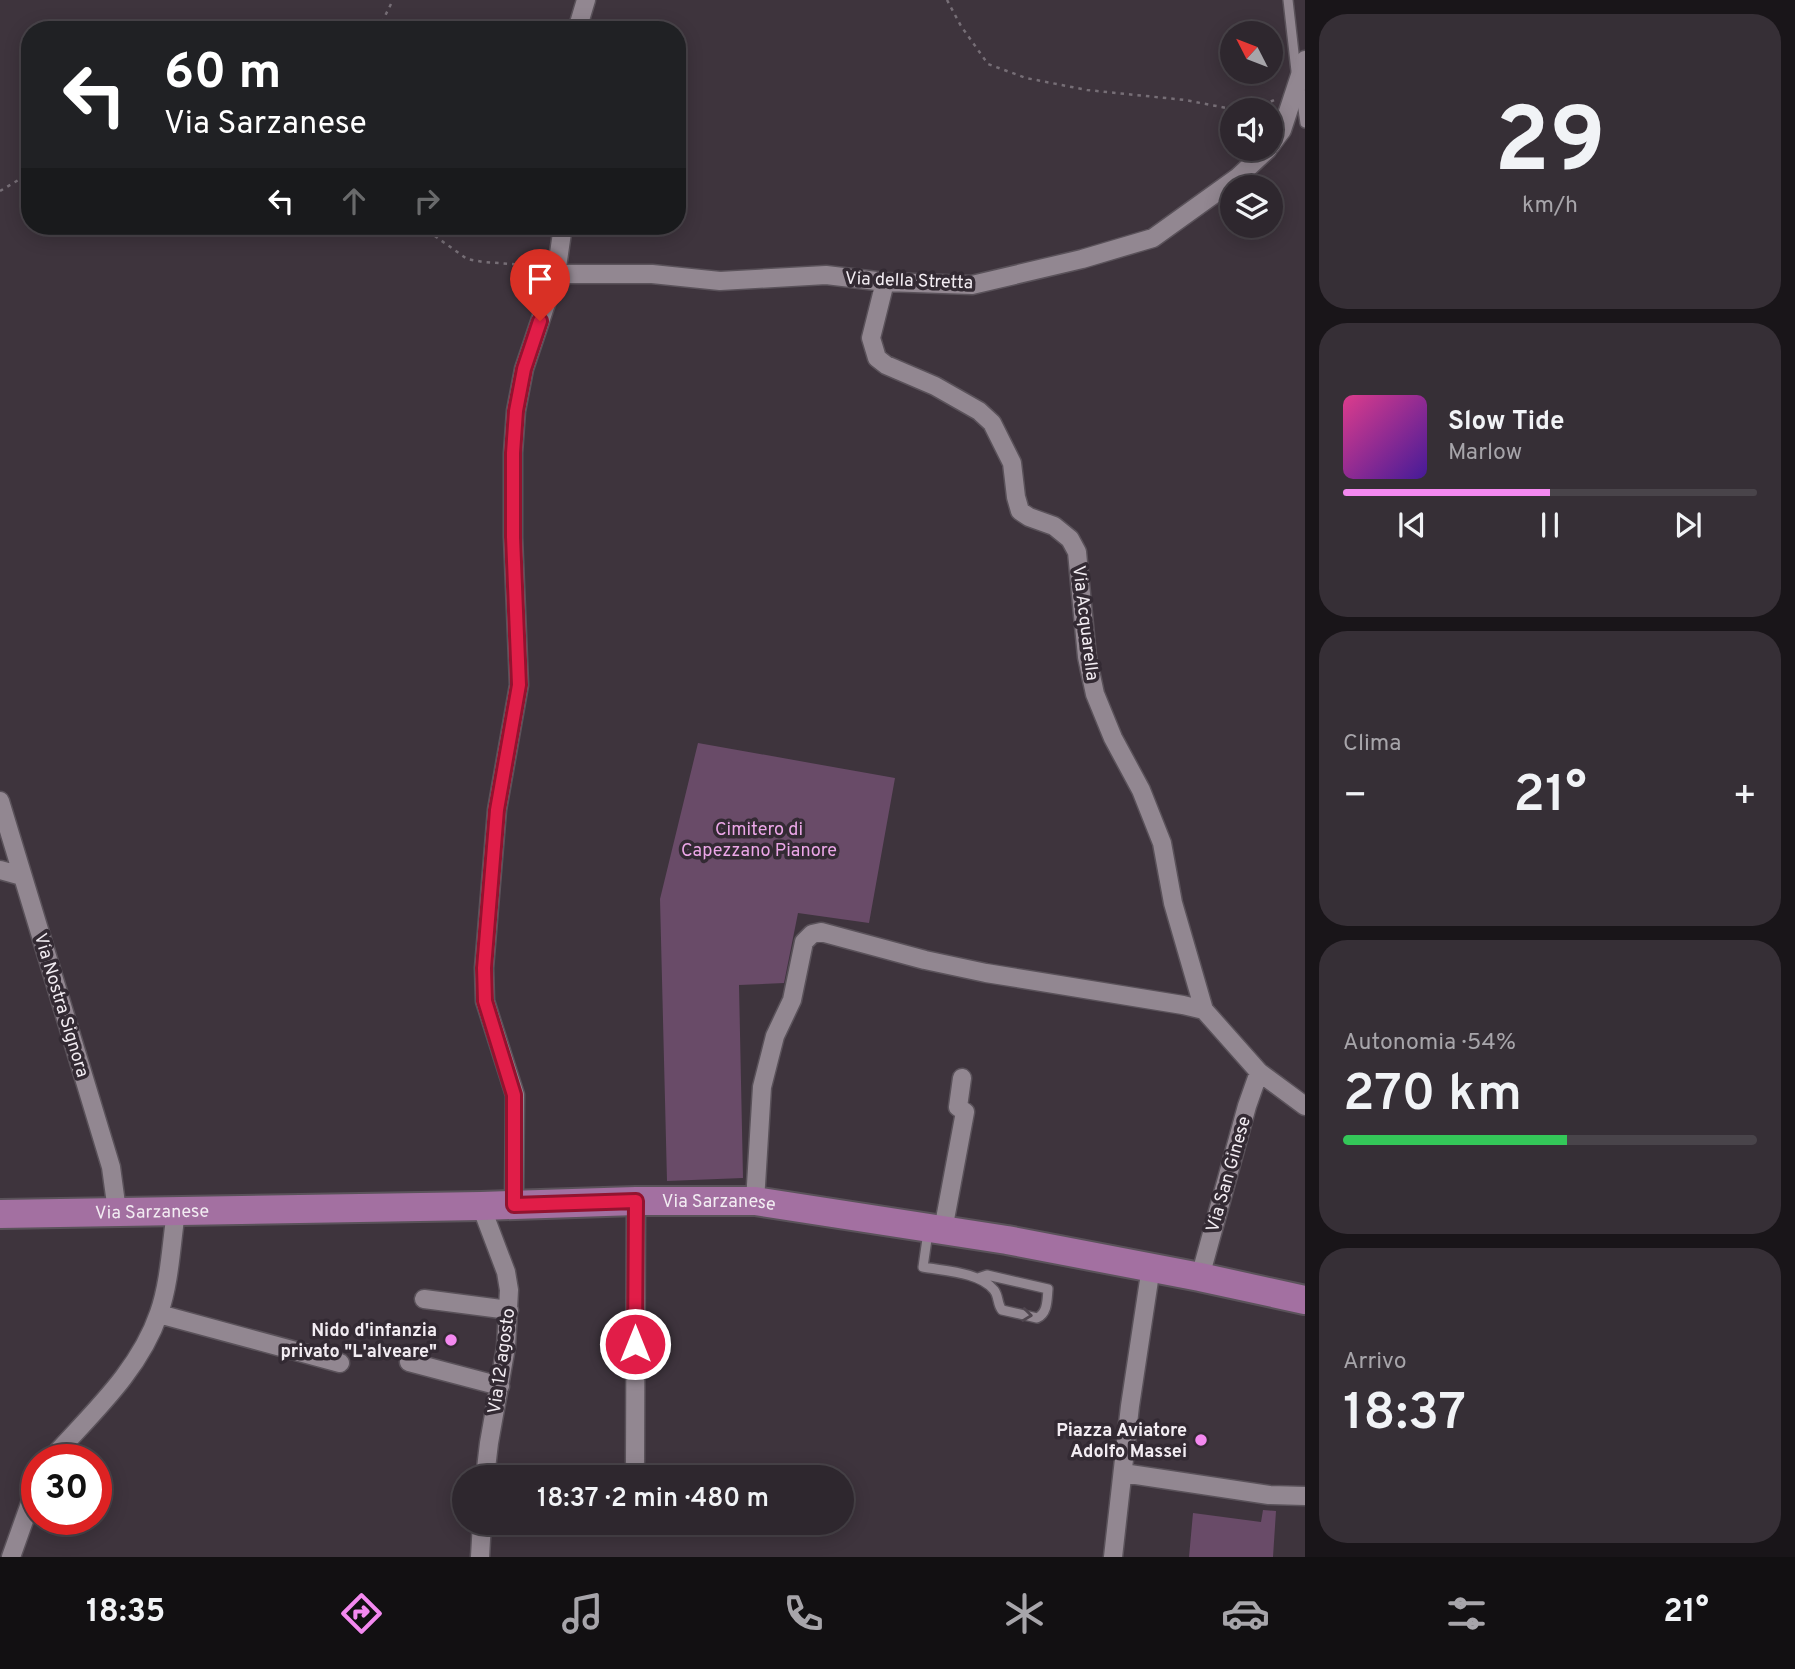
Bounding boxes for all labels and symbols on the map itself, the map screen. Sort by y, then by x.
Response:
north arrow [1220,21,1283,84]
pin [510,249,570,321]
street label: Via della Stretta [844,268,973,295]
street label: Via Acquarella [1066,564,1103,682]
park label: Cimitero di Capezzano Pianore [681,819,837,863]
street label: Via Nostra Signora [28,931,93,1080]
street label: Via San Ginese [1202,1114,1257,1235]
street label: Via Sarzanese [662,1191,777,1217]
street label: Via Sarzanese [95,1201,209,1225]
street label: Via 12 agosto [484,1307,521,1416]
position arrow [598,1307,672,1381]
one-way arrow [1022,1307,1033,1322]
place label: Nido d'infanzia privato "L'alveare" [281,1320,437,1364]
marker: Nido d'infanzia privato "L'alveare" [443,1332,459,1348]
place label: Piazza Aviatore Adolfo Massei [1056,1420,1187,1464]
marker: Piazza Aviatore Adolfo Massei [1193,1432,1209,1448]
speed limit sign: 30 [21,1444,112,1535]

